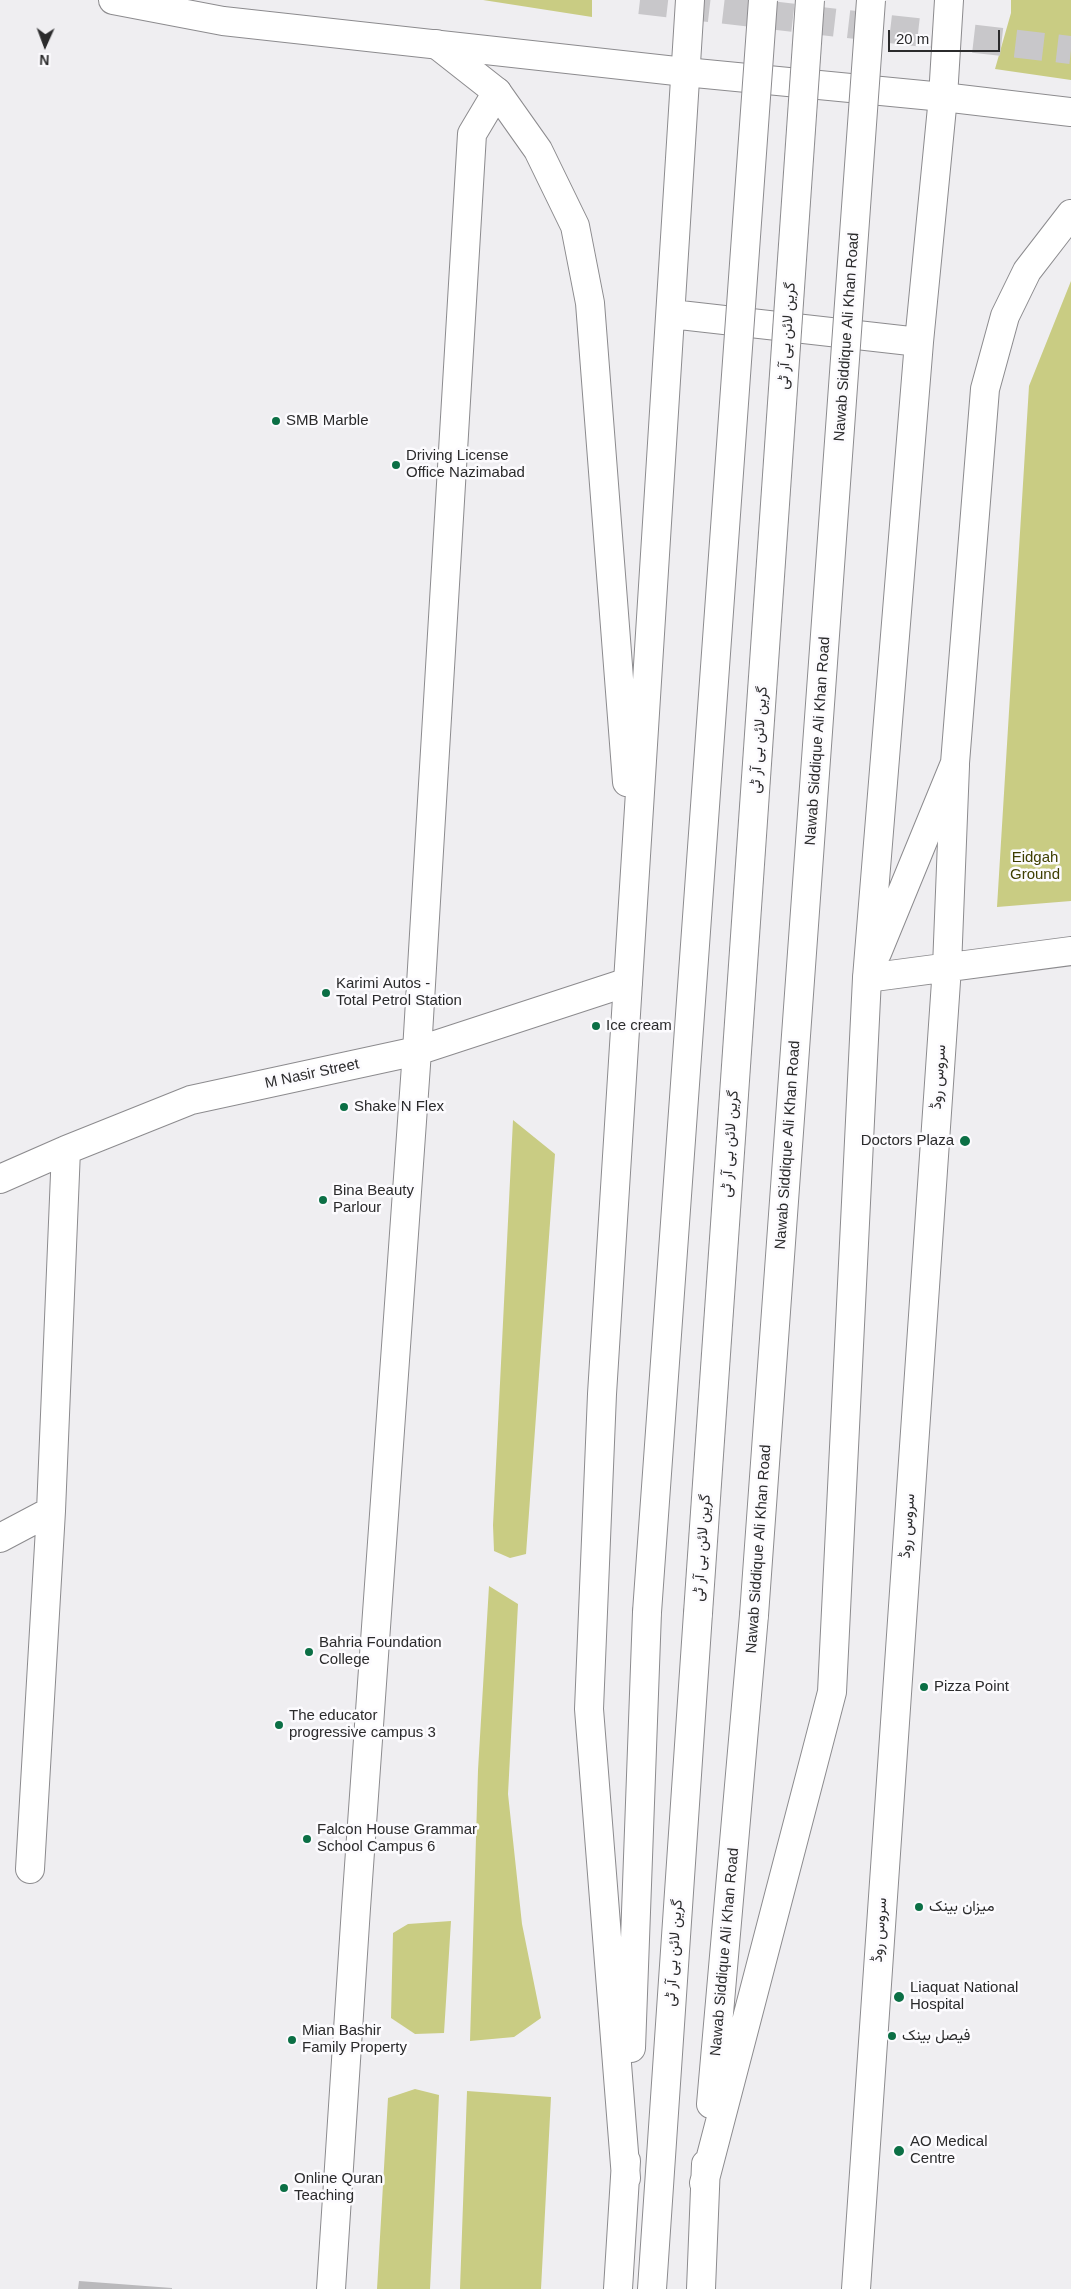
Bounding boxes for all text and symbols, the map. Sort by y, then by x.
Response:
north arrow [20,20,70,70]
scale bar [891,20,1004,52]
text: 20 m [896,30,929,47]
text: N [39,52,50,68]
street label: Nawab Siddique Ali Khan Road [831,232,863,442]
street label: گرین لائن بی آر ٹی [774,282,800,390]
place label: SMB Marble [286,412,369,430]
marker: SMB Marble [270,415,282,427]
place label: Driving License Office Nazimabad [406,447,525,482]
marker: Driving License Office Nazimabad [390,459,402,471]
street label: Nawab Siddique Ali Khan Road [802,636,834,846]
street label: گرین لائن بی آر ٹی [746,686,772,794]
park label: Eidgah Ground [1010,849,1060,884]
place label: Karimi Autos - Total Petrol Station [336,975,462,1010]
marker: Karimi Autos - Total Petrol Station [320,987,332,999]
place label: Ice cream [606,1017,672,1035]
marker: Ice cream [590,1020,602,1032]
street label: Nawab Siddique Ali Khan Road [772,1040,804,1250]
street label: سروس روڈ [928,1044,950,1110]
street label: M Nasir Street [263,1055,361,1093]
street label: گرین لائن بی آر ٹی [717,1090,743,1198]
place label: Shake N Flex [354,1098,444,1116]
marker: Shake N Flex [338,1101,350,1113]
place label: Doctors Plaza [861,1132,954,1150]
marker: Doctors Plaza [958,1134,972,1148]
place label: Bina Beauty Parlour [333,1182,414,1217]
marker: Bina Beauty Parlour [317,1194,329,1206]
street label: Nawab Siddique Ali Khan Road [743,1444,775,1654]
street label: سروس روڈ [897,1493,919,1559]
street label: گرین لائن بی آر ٹی [689,1494,715,1602]
place label: Bahria Foundation College [319,1634,442,1669]
marker: Bahria Foundation College [303,1646,315,1658]
place label: Pizza Point [934,1678,1009,1696]
marker: Pizza Point [918,1681,930,1693]
place label: The educator progressive campus 3 [289,1707,436,1742]
marker: The educator progressive campus 3 [273,1719,285,1731]
place label: Falcon House Grammar School Campus 6 [317,1821,477,1856]
marker: Falcon House Grammar School Campus 6 [301,1833,313,1845]
street label: Nawab Siddique Ali Khan Road [707,1847,743,2057]
street label: سروس روڈ [869,1897,891,1963]
place label: میزان بینک [929,1898,995,1916]
street label: گرین لائن بی آر ٹی [661,1899,687,2007]
marker: میزان بینک [913,1901,925,1913]
place label: Liaquat National Hospital [910,1979,1018,2014]
marker: Liaquat National Hospital [892,1990,906,2004]
place label: Mian Bashir Family Property [302,2022,407,2057]
place label: فیصل بینک [902,2027,970,2045]
marker: فیصل بینک [886,2030,898,2042]
marker: Mian Bashir Family Property [286,2034,298,2046]
place label: AO Medical Centre [910,2133,988,2168]
marker: AO Medical Centre [892,2144,906,2158]
place label: Online Quran Teaching [294,2170,383,2205]
marker: Online Quran Teaching [278,2182,290,2194]

